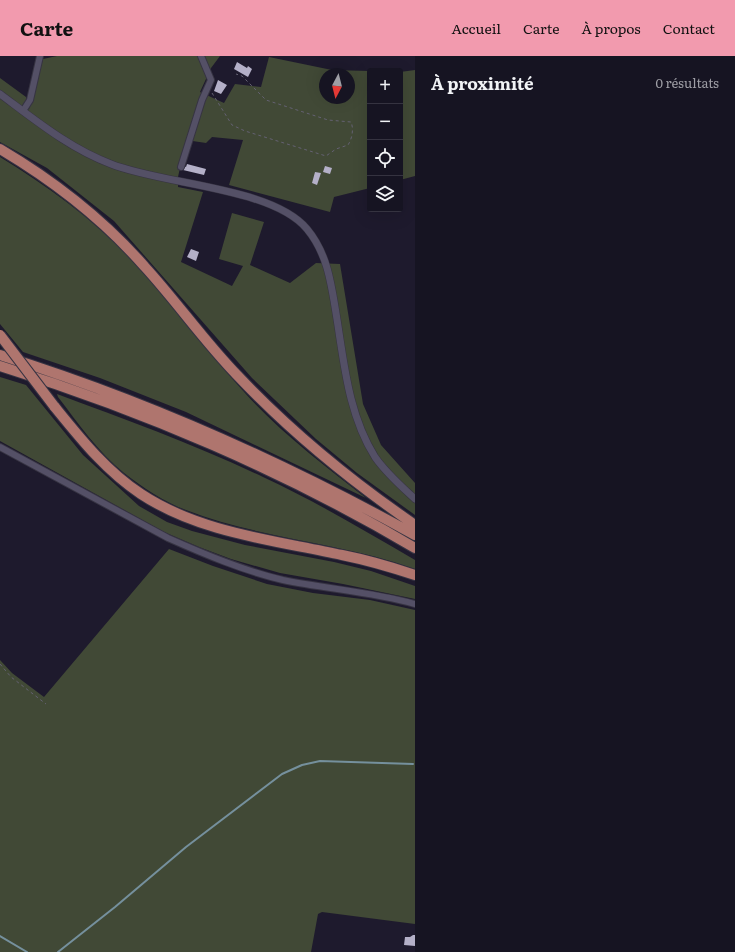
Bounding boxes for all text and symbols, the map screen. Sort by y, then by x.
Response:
text: Carte [20,14,73,42]
text: Accueil [451,18,501,38]
text: Carte [523,18,560,38]
text: À propos [582,18,641,38]
text: Contact [663,18,715,38]
north arrow [319,68,355,104]
map controls [367,68,403,212]
button: + [367,68,403,104]
text: À proximité [431,70,534,95]
text: 0 résultats [655,73,719,92]
button: − [367,104,403,140]
button: locate [367,140,403,176]
button: layers [367,176,403,212]

